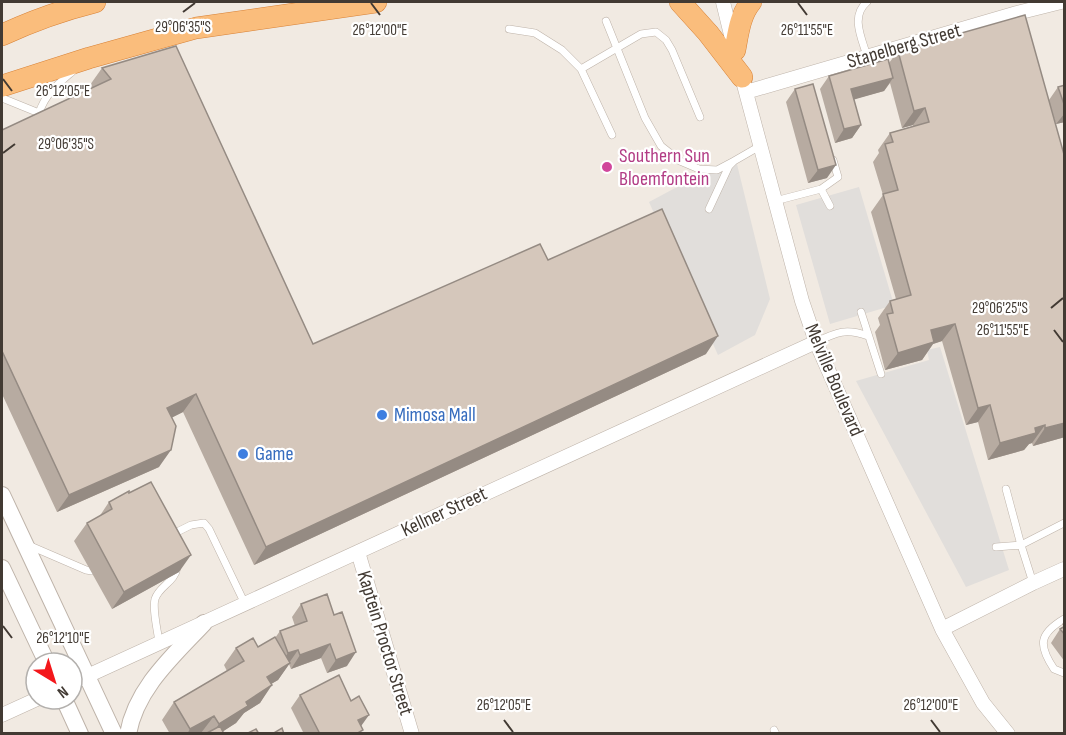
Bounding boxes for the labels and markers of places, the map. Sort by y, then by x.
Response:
place label: Southern Sun Bloemfontein [619,144,710,191]
marker: Southern Sun Bloemfontein [600,160,614,174]
place label: Mimosa Mall [394,403,476,427]
marker: Mimosa Mall [375,408,389,422]
place label: Game [255,442,293,466]
marker: Game [236,447,250,461]

